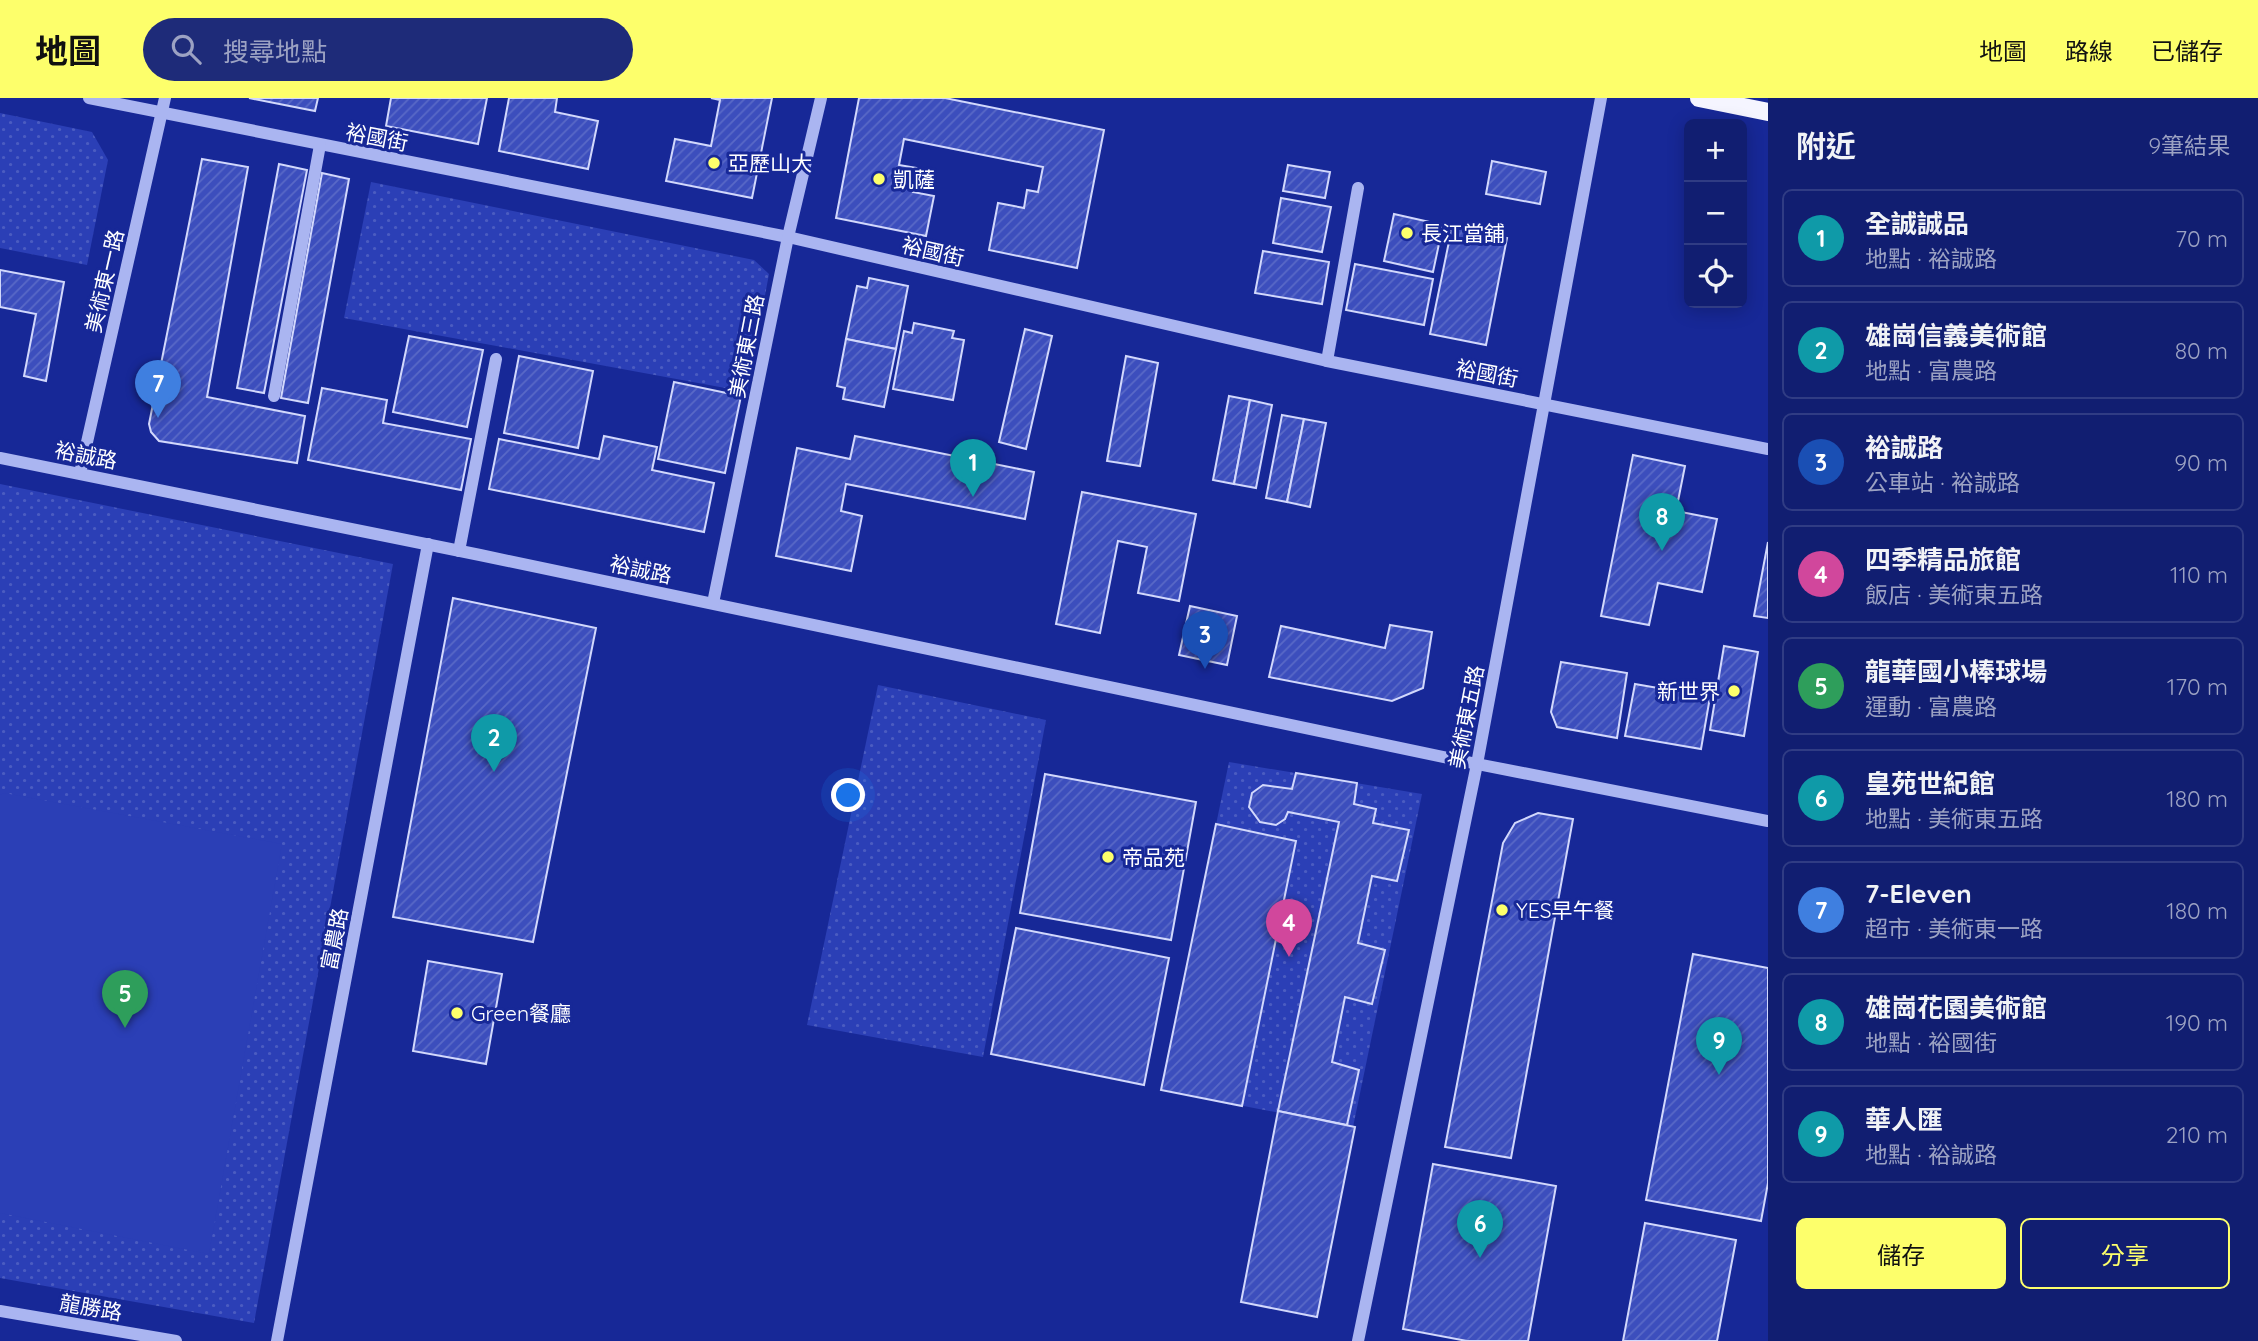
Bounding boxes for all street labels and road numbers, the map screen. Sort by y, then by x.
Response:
street label: 裕國街 [344,118,410,156]
street label: 美術東一路 [80,227,128,335]
street label: 裕國街 [899,231,967,271]
street label: 美術東三路 [723,292,769,400]
street label: 裕國街 [1454,354,1520,392]
street label: 裕誠路 [53,436,119,474]
street label: 裕誠路 [607,550,675,588]
street label: 美術東五路 [1443,663,1489,771]
street label: 富農路 [315,906,353,972]
street label: 龍勝路 [58,1289,124,1325]

